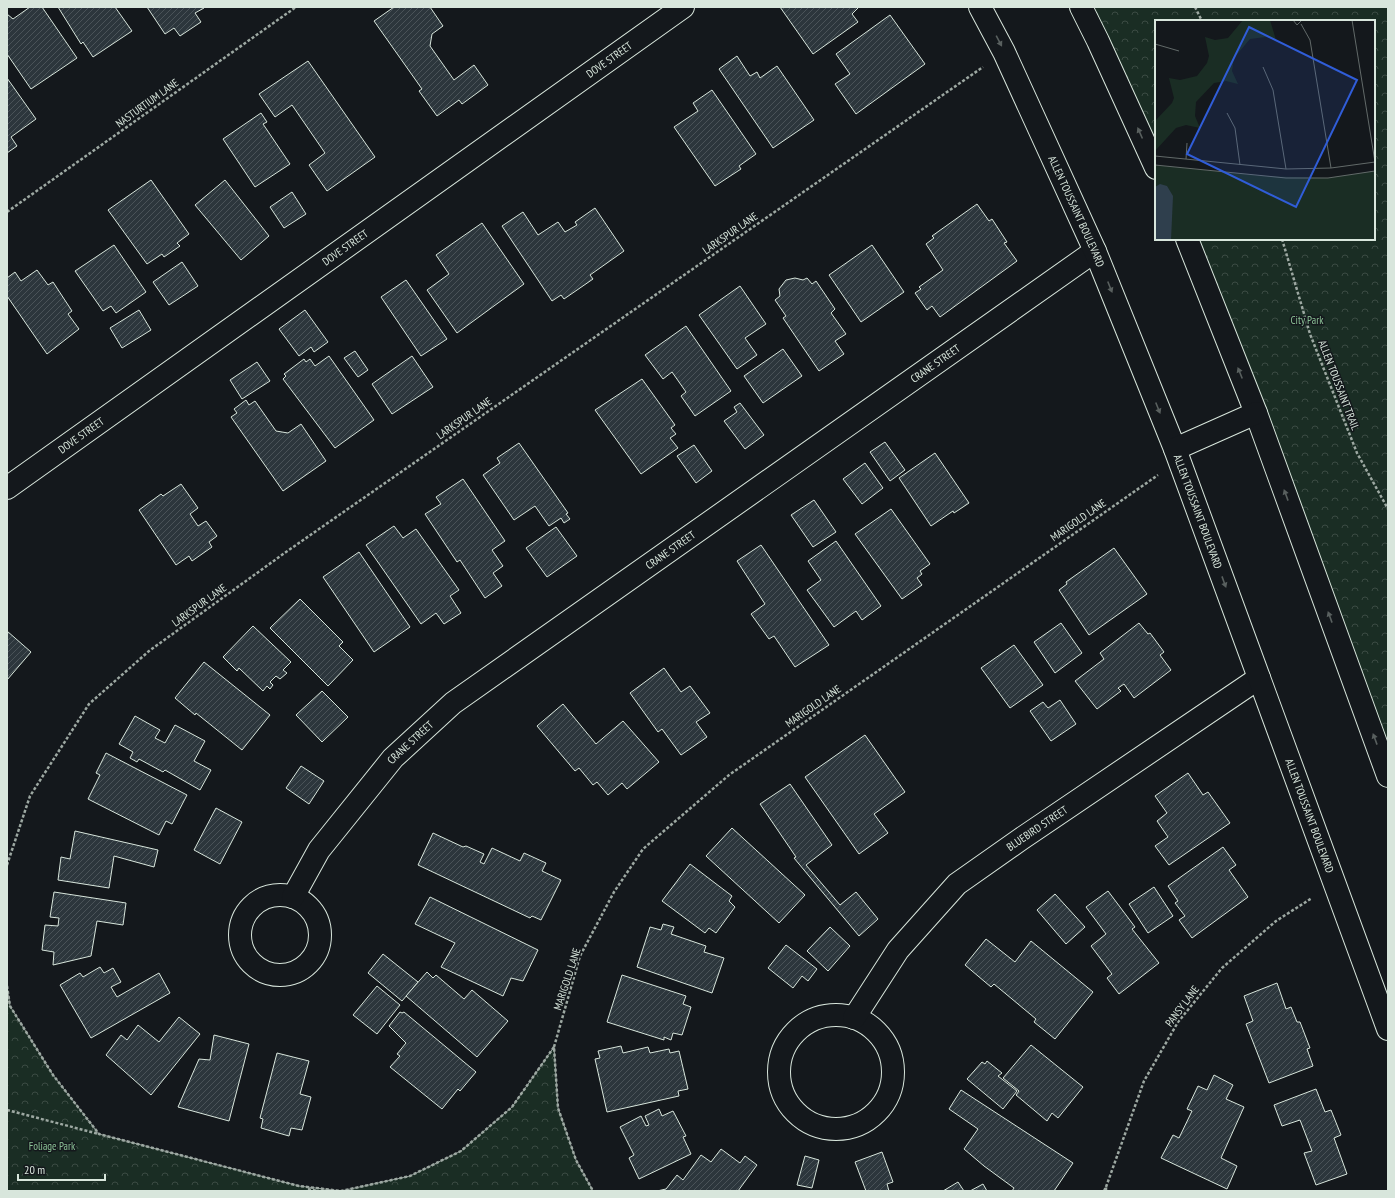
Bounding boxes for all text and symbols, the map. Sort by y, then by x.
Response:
inset map [1155,20,1375,240]
one-way arrow [995,35,1002,47]
street label: DOVE STREET [583,38,635,81]
street label: NASTURTIUM LANE [113,75,181,130]
one-way arrow [1137,127,1143,138]
street label: ALLEN TOUSSAINT BOULEVARD [1045,153,1108,269]
street label: LARKSPUR LANE [700,209,760,257]
street label: DOVE STREET [319,226,371,268]
one-way arrow [1107,282,1113,294]
park label: City Park [1291,313,1324,327]
street label: ALLEN TOUSSAINT TRAIL [1315,338,1363,432]
street label: CRANE STREET [908,341,963,386]
one-way arrow [1237,366,1243,378]
street label: LARKSPUR LANE [434,394,494,442]
one-way arrow [1156,402,1162,414]
street label: DOVE STREET [55,414,107,456]
street label: ALLEN TOUSSAINT BOULEVARD [1171,453,1225,571]
one-way arrow [1282,488,1288,500]
street label: MARIGOLD LANE [1048,496,1109,544]
street label: CRANE STREET [643,528,698,572]
one-way arrow [1221,576,1227,588]
street label: LARKSPUR LANE [169,580,229,629]
one-way arrow [1327,610,1333,622]
street label: MARIGOLD LANE [783,682,844,730]
street label: CRANE STREET [384,718,436,767]
one-way arrow [1371,732,1377,744]
street label: ALLEN TOUSSAINT BOULEVARD [1282,757,1337,875]
street label: BLUEBIRD STREET [1004,803,1070,854]
street label: MARIGOLD LANE [550,946,584,1012]
street label: PANSY LANE [1162,982,1202,1029]
park label: Foliage Park [29,1139,76,1153]
scale bar [18,1156,105,1182]
text: 20 m [24,1162,45,1177]

